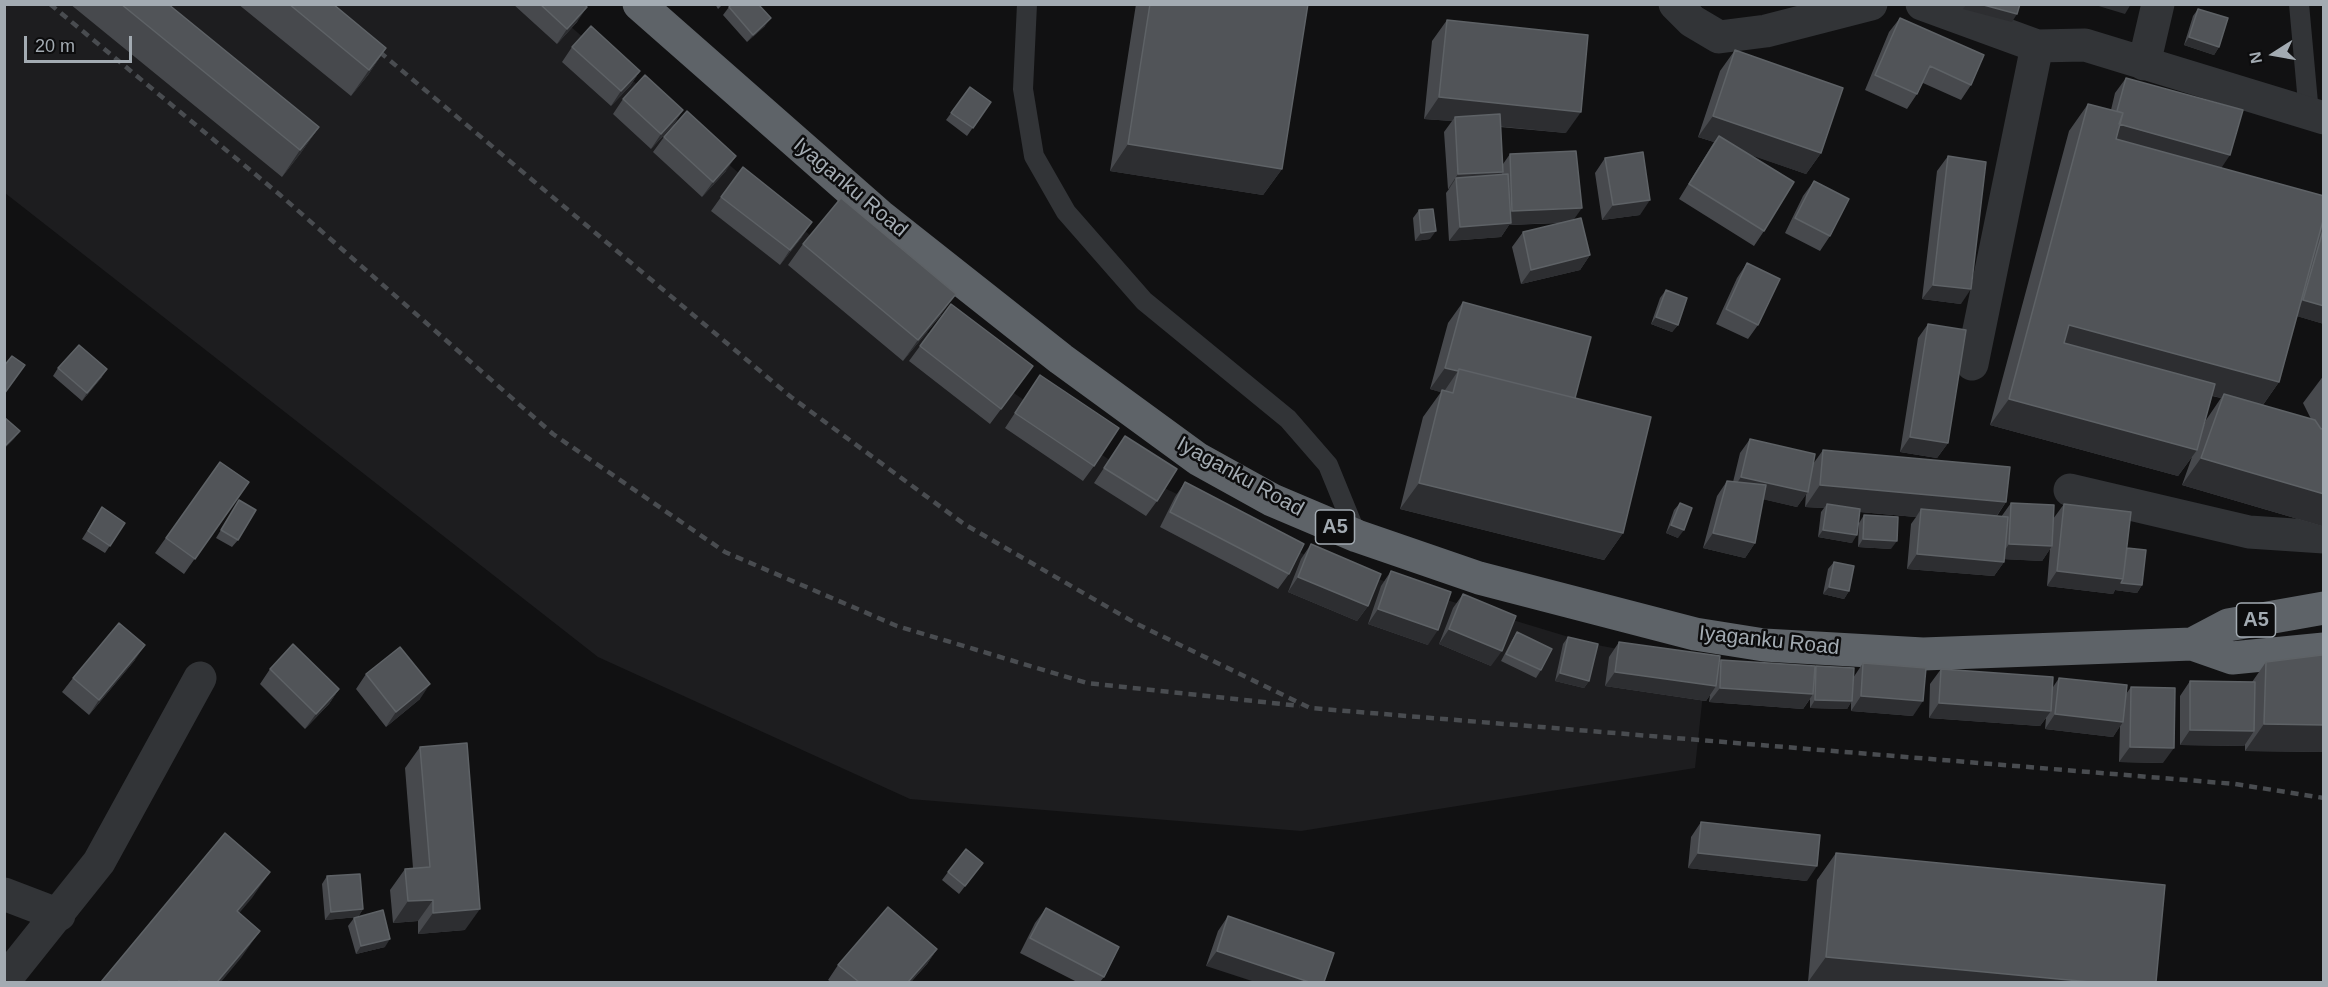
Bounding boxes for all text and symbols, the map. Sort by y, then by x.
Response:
scale bar [27,24,135,62]
north arrow [2244,24,2304,84]
text: 20 m [35,36,75,56]
text: N [2246,50,2265,65]
street label: Iyaganku Road [788,133,912,243]
street label: Iyaganku Road [1172,432,1308,522]
road number: A5 [1316,510,1354,544]
road number: A5 [2236,603,2276,637]
street label: Iyaganku Road [1697,621,1841,661]

